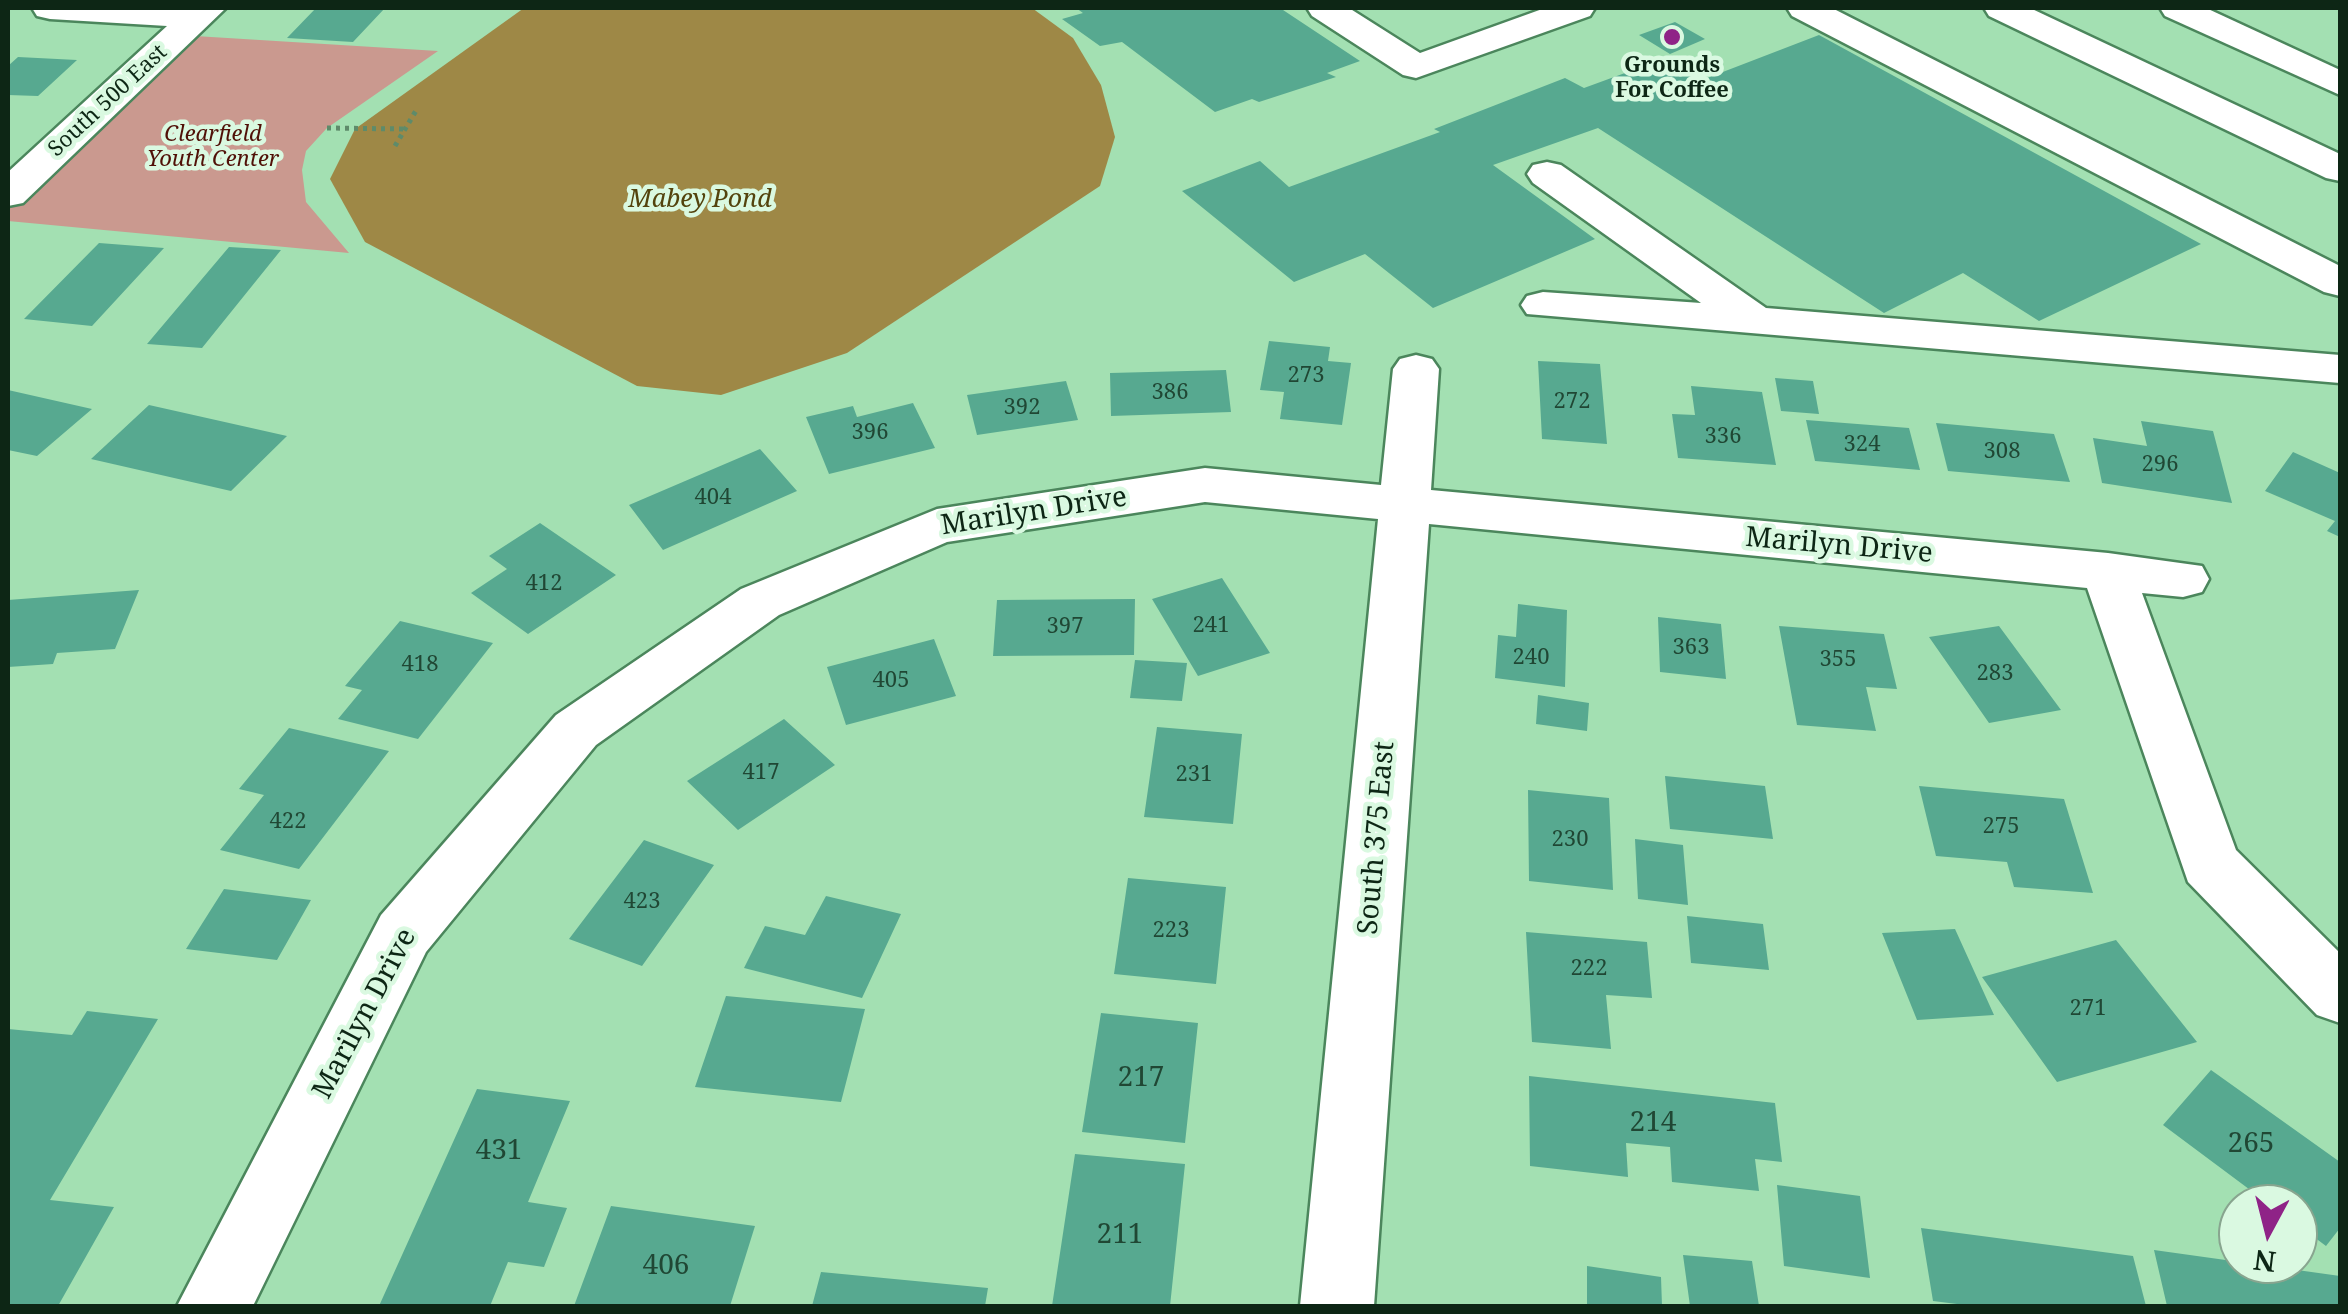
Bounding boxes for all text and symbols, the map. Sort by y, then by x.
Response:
marker: Grounds For Coffee [1661,26,1683,48]
street label: South 500 East [43,39,173,163]
place label: Grounds For Coffee [1615,53,1729,104]
park label: Clearfield Youth Center [147,122,279,174]
water label: Mabey Pond [628,185,772,215]
house number: 273 [1288,363,1324,389]
house number: 386 [1152,380,1188,406]
house number: 272 [1554,389,1590,415]
house number: 392 [1004,395,1040,421]
house number: 396 [852,420,888,446]
house number: 336 [1705,424,1741,450]
house number: 324 [1844,432,1880,458]
house number: 308 [1984,439,2020,465]
house number: 296 [2142,452,2178,478]
street label: Marilyn Drive [939,481,1129,543]
house number: 404 [695,485,731,511]
street label: Marilyn Drive [1744,521,1934,571]
house number: 412 [526,571,562,597]
house number: 241 [1193,613,1229,639]
house number: 397 [1047,614,1083,640]
house number: 363 [1673,635,1709,661]
house number: 240 [1513,645,1549,671]
house number: 355 [1820,647,1856,673]
house number: 418 [402,652,438,678]
house number: 283 [1977,661,2013,687]
house number: 405 [873,668,909,694]
street label: South 375 East [1352,740,1402,936]
house number: 417 [743,760,779,786]
house number: 231 [1176,762,1212,788]
house number: 422 [270,809,306,835]
house number: 275 [1983,814,2019,840]
house number: 230 [1552,827,1588,853]
house number: 423 [624,889,660,915]
house number: 223 [1153,918,1189,944]
street label: Marilyn Drive [306,923,424,1105]
house number: 222 [1571,956,1607,982]
house number: 271 [2070,996,2106,1022]
house number: 217 [1118,1061,1164,1095]
house number: 214 [1630,1106,1676,1140]
house number: 265 [2228,1127,2274,1161]
house number: 431 [476,1134,522,1168]
north arrow [2218,1184,2318,1284]
house number: 211 [1097,1218,1143,1252]
text: N [2251,1242,2278,1282]
house number: 406 [643,1249,689,1283]

